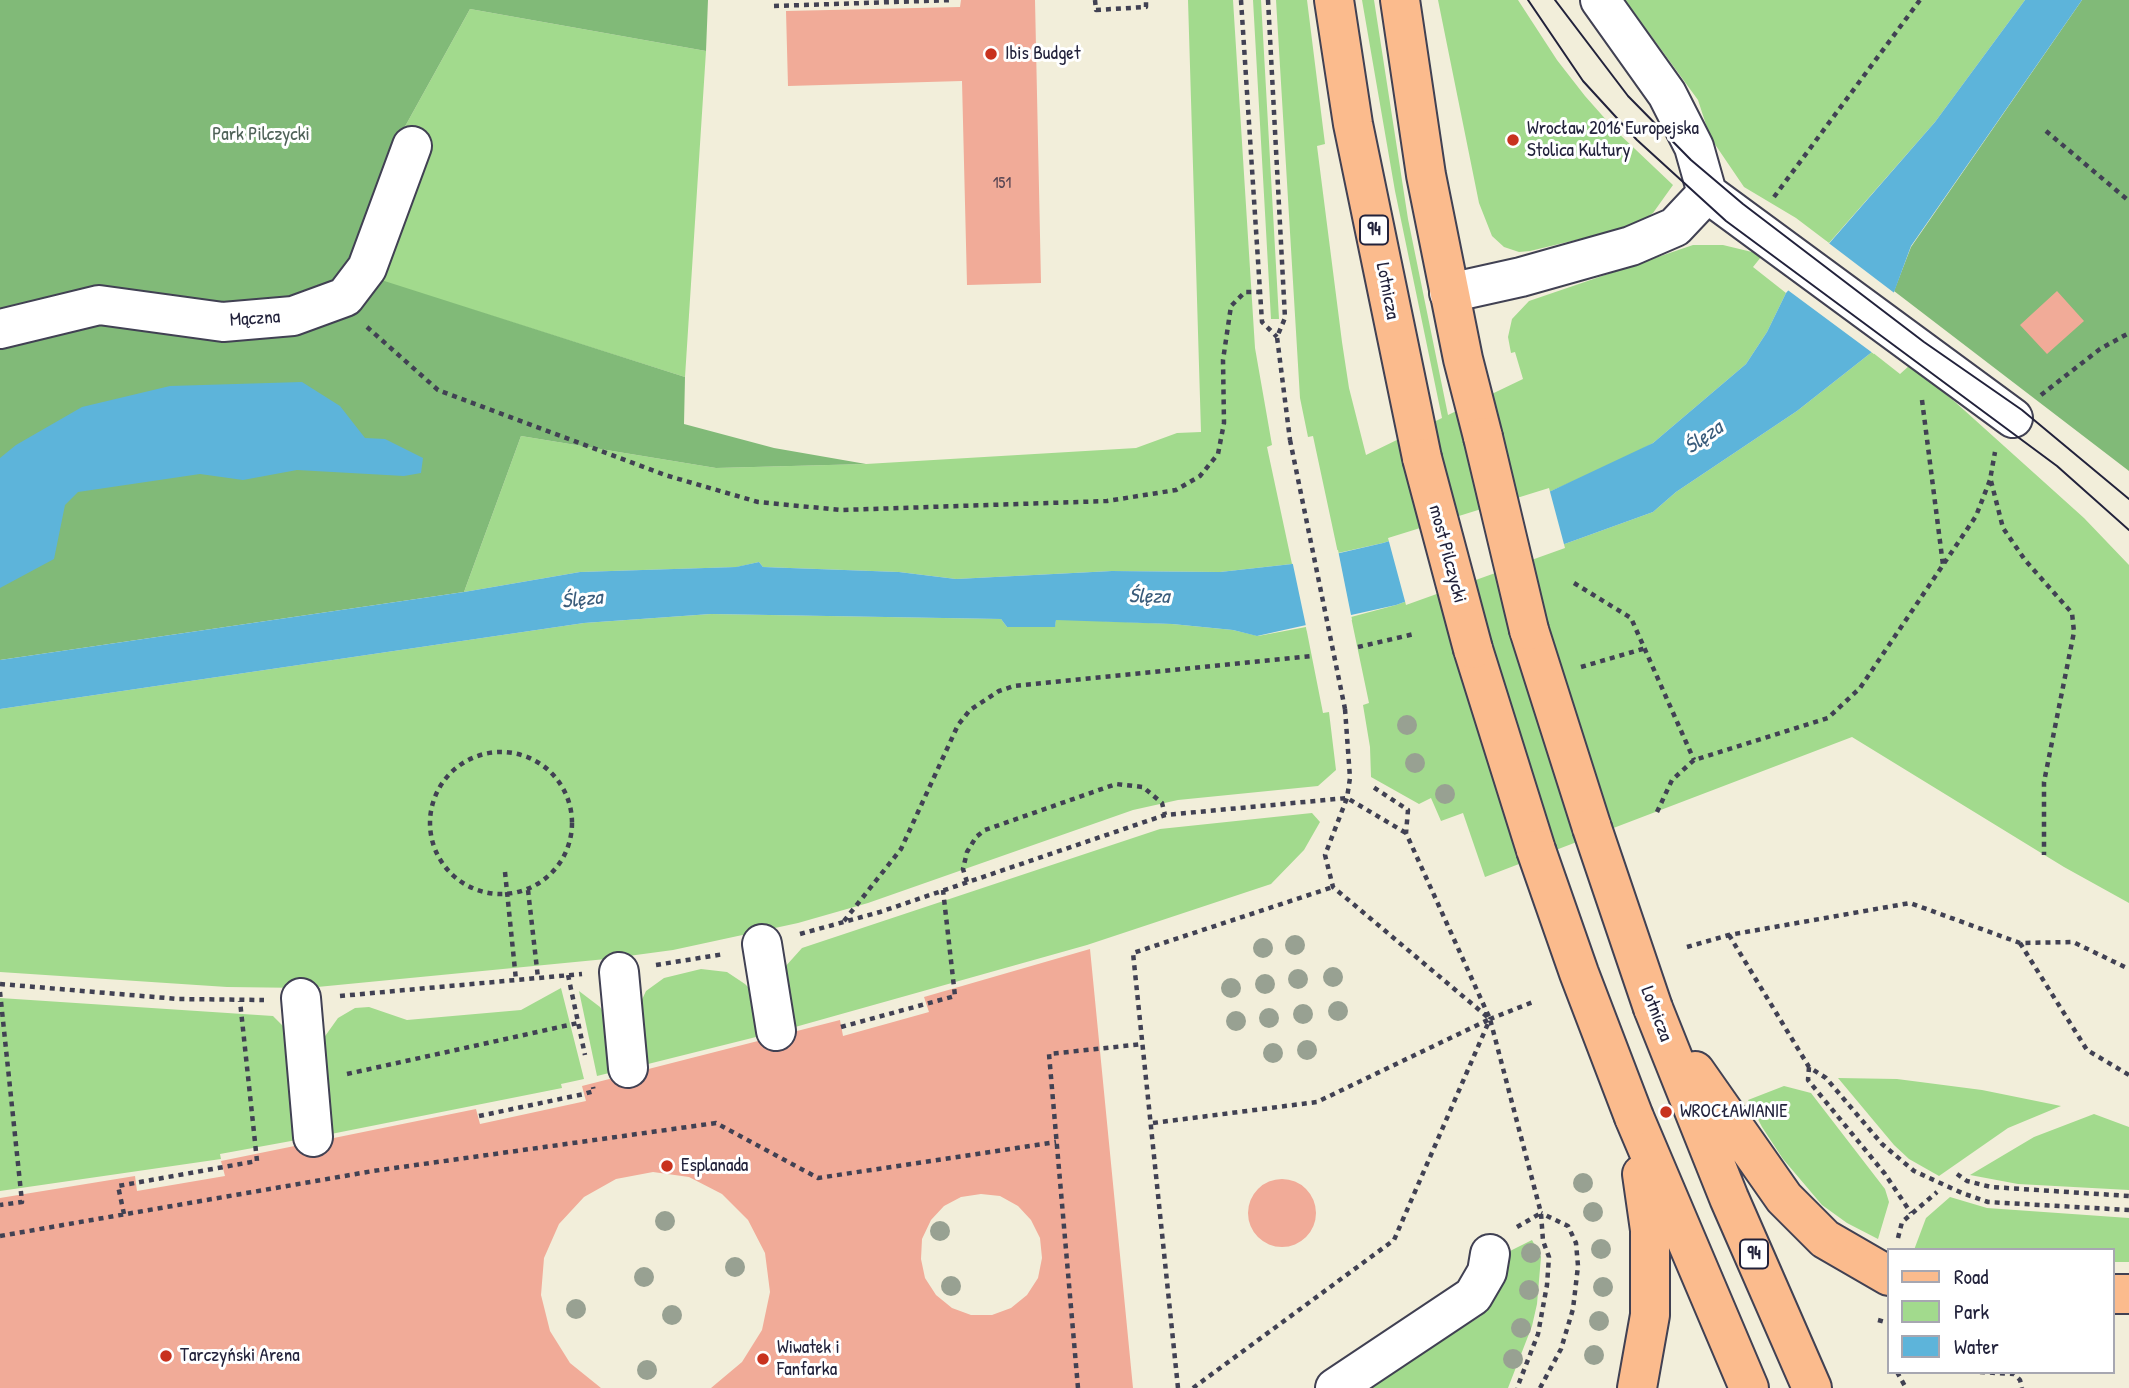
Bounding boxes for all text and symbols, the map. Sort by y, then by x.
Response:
place label: Ibis Budget [1005,43,1080,65]
marker: Ibis Budget [983,46,999,62]
place label: Wrocław 2016 Europejska Stolica Kultury [1527,118,1699,162]
park label: Park Pilczycki [212,124,310,146]
marker: Wrocław 2016 Europejska Stolica Kultury [1505,132,1521,148]
house number: 151 [993,174,1011,194]
road number: 94 [1360,215,1388,244]
street label: Lotnicza [1370,261,1404,321]
street label: Mączna [229,306,281,332]
water label: Ślęza [1680,416,1728,460]
street label: most Pilczycki [1423,503,1471,605]
water label: Ślęza [1128,584,1170,610]
water label: Ślęza [560,585,604,615]
street label: Lotnicza [1635,983,1677,1045]
place label: WROCŁAWIANIE [1680,1101,1788,1123]
marker: WROCŁAWIANIE [1658,1104,1674,1120]
place label: Esplanada [681,1155,748,1177]
marker: Esplanada [659,1158,675,1174]
road number: 94 [1740,1240,1768,1268]
legend [1888,1248,2115,1374]
text: Road [1954,1262,1988,1291]
text: Park [1954,1297,1989,1326]
text: Water [1954,1332,1999,1361]
place label: Wiwatek i Fanfarka [777,1337,840,1381]
place label: Tarczyński Arena [180,1345,300,1367]
marker: Tarczyński Arena [158,1348,174,1364]
marker: Wiwatek i Fanfarka [755,1351,771,1367]

